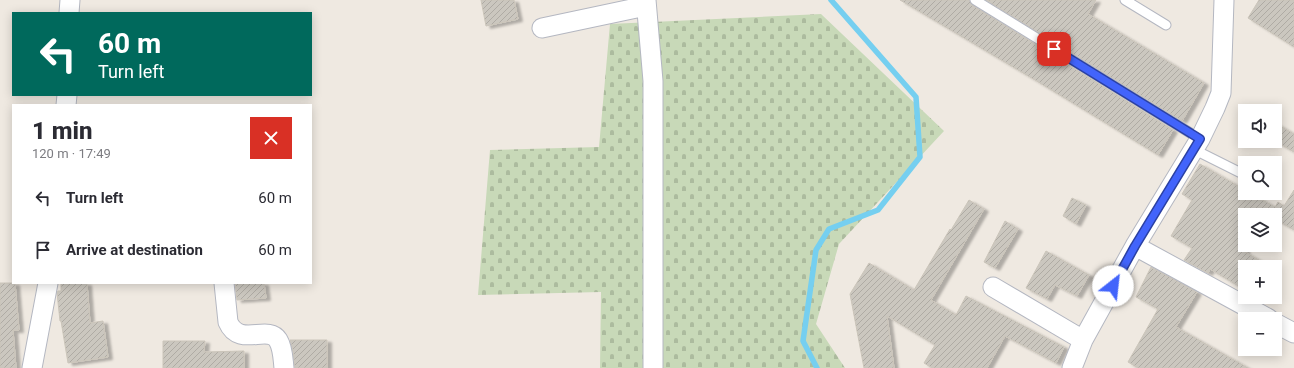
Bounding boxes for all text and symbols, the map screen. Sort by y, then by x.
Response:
text: 60 m [98,27,161,60]
icon: left [32,28,84,80]
pin [1037,32,1071,66]
icon: arrive [1043,38,1065,60]
text: Turn left [98,61,164,82]
map controls [1238,104,1282,356]
button: sound [1238,104,1282,148]
text: 1 min [32,117,93,145]
button: close [250,117,292,159]
text: 120 m · 17:49 [32,146,111,161]
button: search [1238,156,1282,200]
icon: left [32,187,54,209]
text: Turn left [66,189,123,207]
text: 60 m [258,189,292,207]
button: layers [1238,208,1282,252]
icon: arrive [32,239,54,261]
text: Arrive at destination [66,241,203,259]
text: 60 m [258,241,292,259]
button: + [1238,260,1282,304]
position arrow [1092,265,1134,307]
button: − [1238,312,1282,356]

